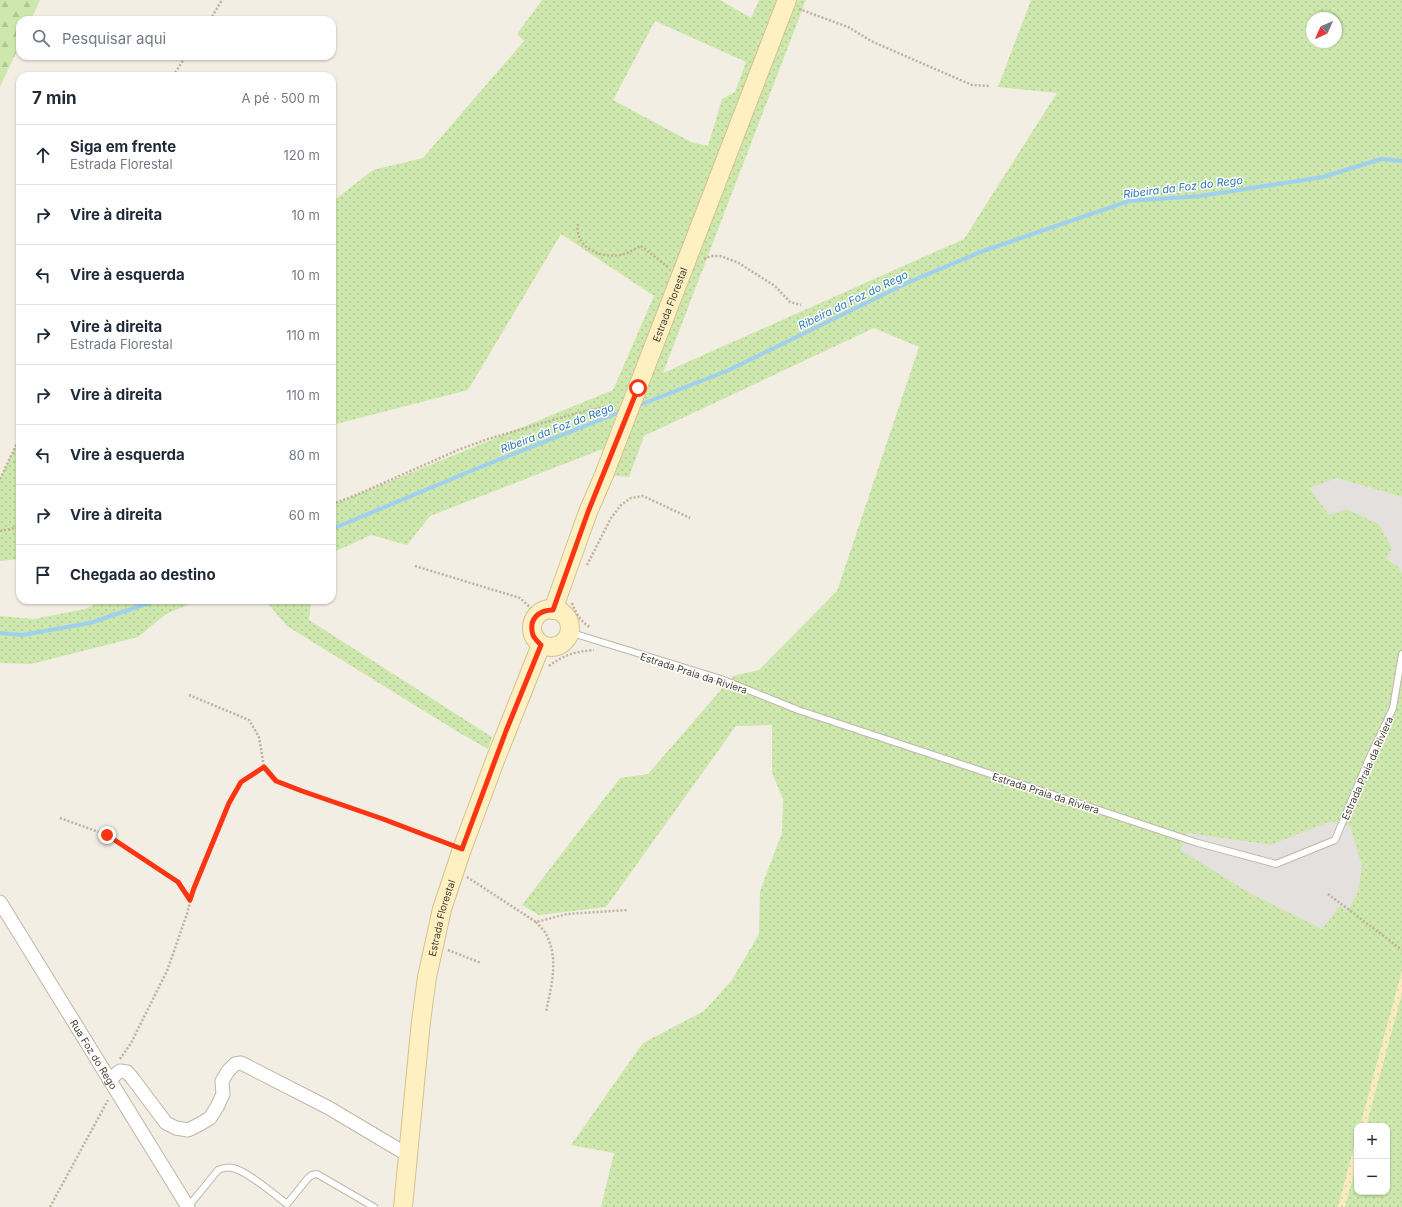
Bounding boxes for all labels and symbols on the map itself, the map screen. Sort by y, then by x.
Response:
north arrow [1306,12,1342,48]
water label: Ribeira da Foz do Rego [1122,173,1244,201]
street label: Estrada Florestal [650,266,689,344]
water label: Ribeira da Foz do Rego [796,267,911,333]
route start [629,379,647,397]
water label: Ribeira da Foz do Rego [498,400,616,456]
street label: Estrada Praia da Riviera [639,650,749,696]
street label: Estrada Praia da Riviera [1339,715,1395,821]
street label: Estrada Praia da Riviera [991,770,1101,816]
route end [98,826,116,844]
street label: Estrada Florestal [426,878,457,958]
street label: Rua Foz do Rego [68,1017,120,1091]

